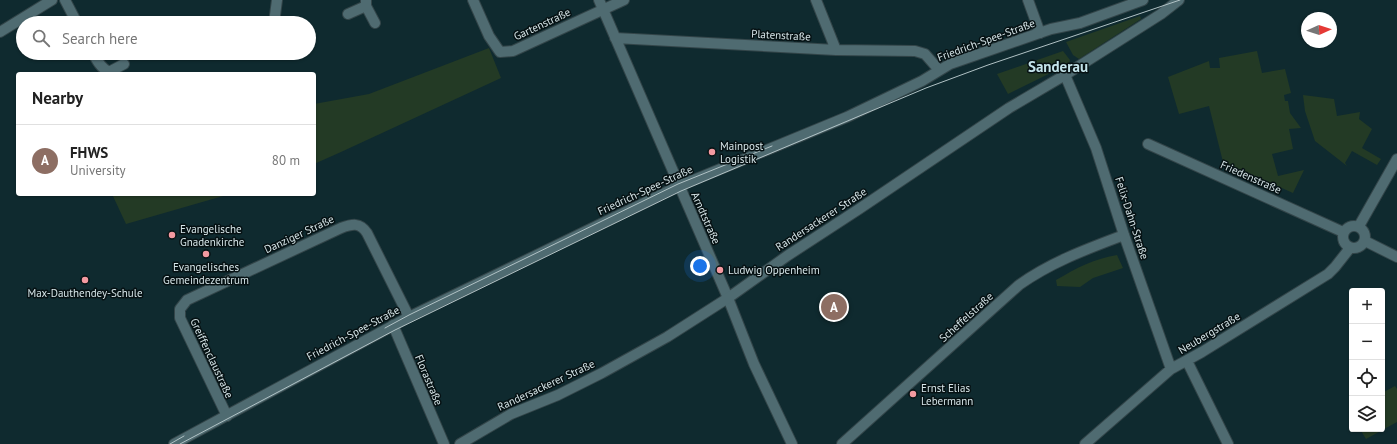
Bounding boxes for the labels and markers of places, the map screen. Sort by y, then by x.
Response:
place label: Mainpost Logistik [720,139,764,166]
marker: Mainpost Logistik [707,147,717,157]
place label: Evangelische Gnadenkirche [180,222,245,249]
marker: Evangelische Gnadenkirche [167,230,177,240]
marker: Evangelisches Gemeindezentrum [201,249,211,259]
place label: Evangelisches Gemeindezentrum [163,260,249,287]
place label: Ludwig Oppenheim [728,263,820,277]
marker: Ludwig Oppenheim [715,265,725,275]
marker: Max-Dauthendey-Schule [80,275,90,285]
place label: Max-Dauthendey-Schule [27,286,143,300]
pin: A [821,292,847,322]
place label: Ernst Elias Lebermann [921,381,973,408]
marker: Ernst Elias Lebermann [908,389,918,399]

